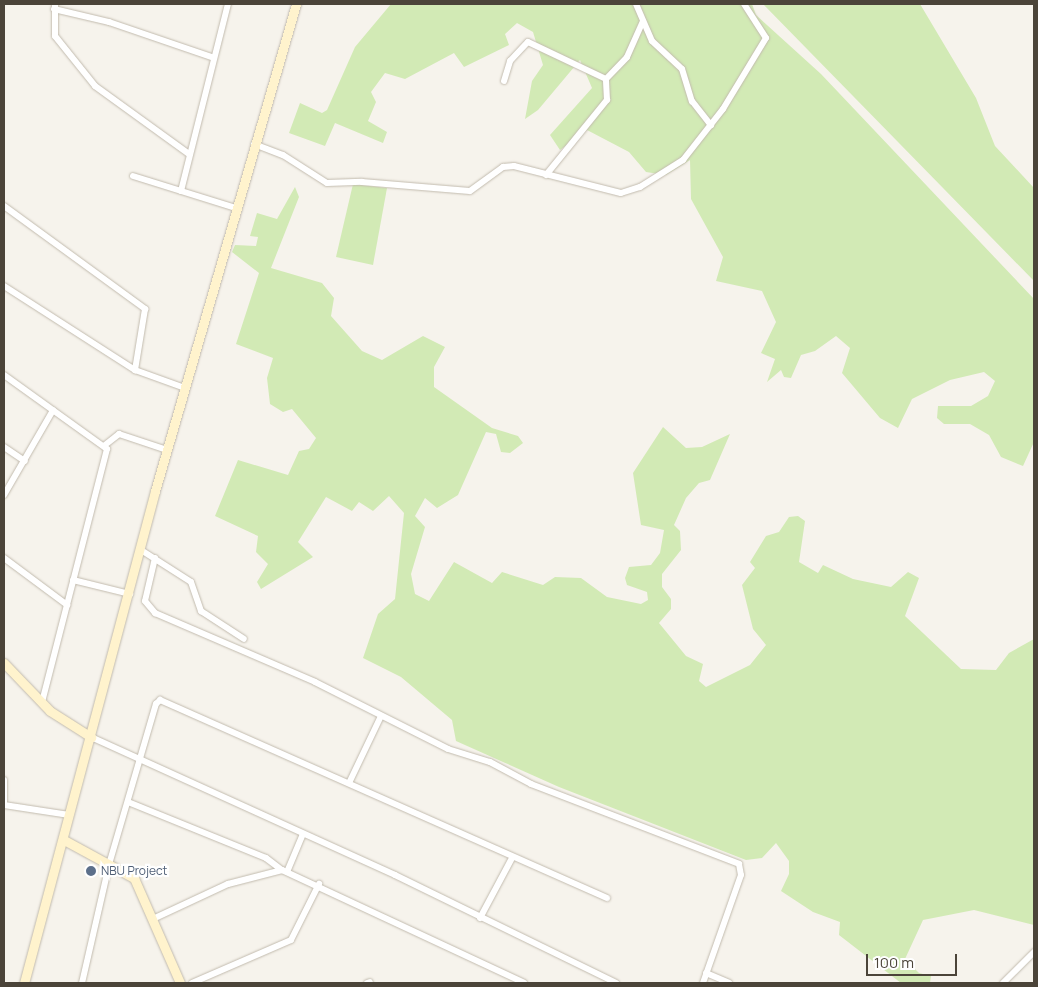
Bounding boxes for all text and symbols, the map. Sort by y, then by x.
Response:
place label: NBU Project [101,864,167,878]
marker: NBU Project [85,865,97,877]
scale bar [868,944,959,976]
text: 100 m [874,952,914,973]

